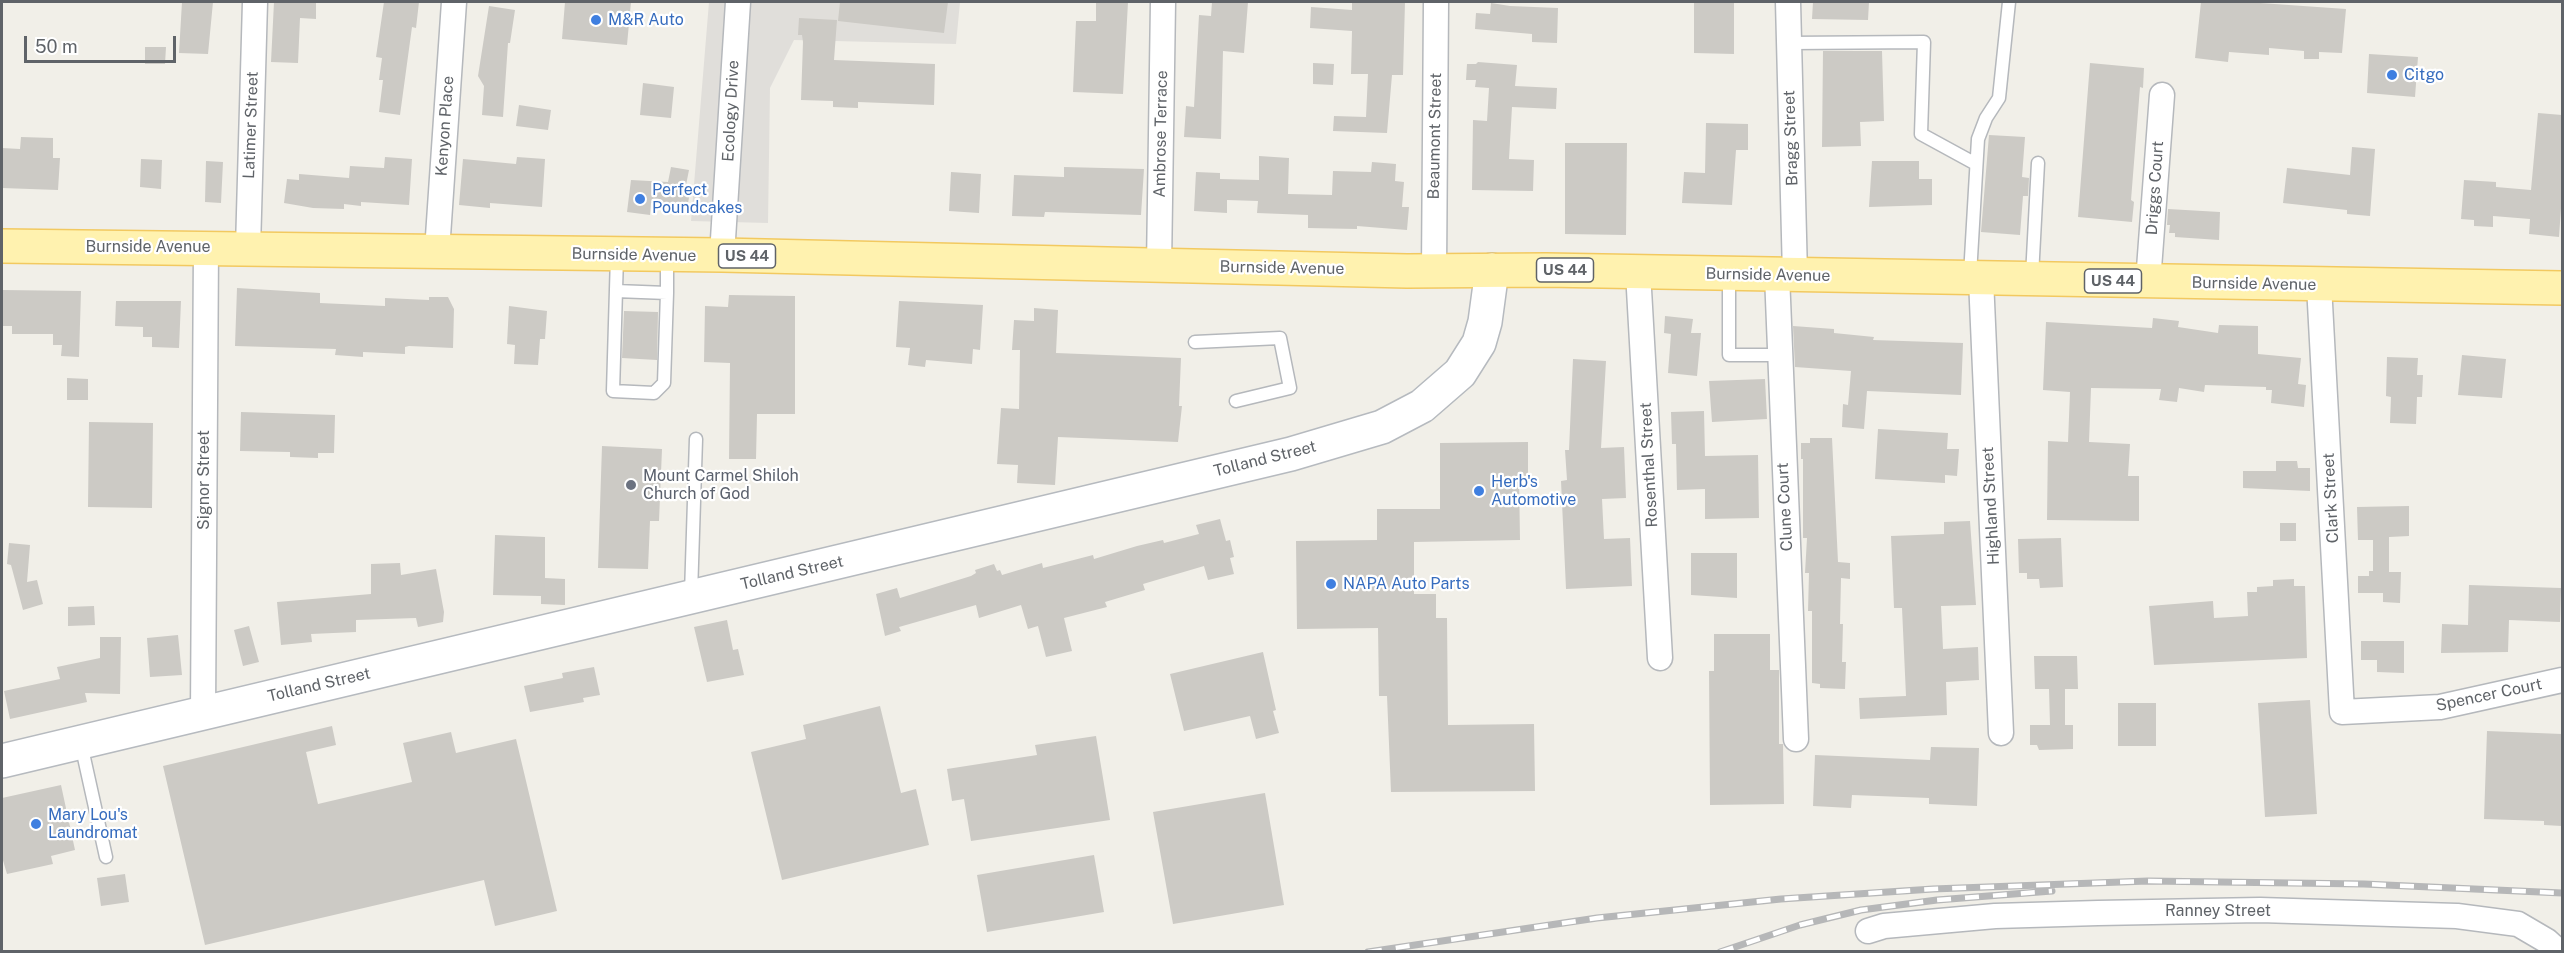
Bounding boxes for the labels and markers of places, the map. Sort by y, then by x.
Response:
place label: M&R Auto [608,10,684,30]
marker: M&R Auto [589,13,603,27]
place label: Citgo [2404,65,2444,85]
marker: Citgo [2385,68,2399,82]
place label: Perfect Poundcakes [652,180,742,218]
marker: Perfect Poundcakes [633,192,647,206]
place label: Mount Carmel Shiloh Church of God [643,466,799,504]
place label: Herb's Automotive [1491,472,1576,510]
marker: Mount Carmel Shiloh Church of God [624,478,638,492]
marker: Herb's Automotive [1472,484,1486,498]
place label: NAPA Auto Parts [1343,574,1470,594]
marker: NAPA Auto Parts [1324,577,1338,591]
place label: Mary Lou's Laundromat [48,805,138,843]
marker: Mary Lou's Laundromat [29,817,43,831]

